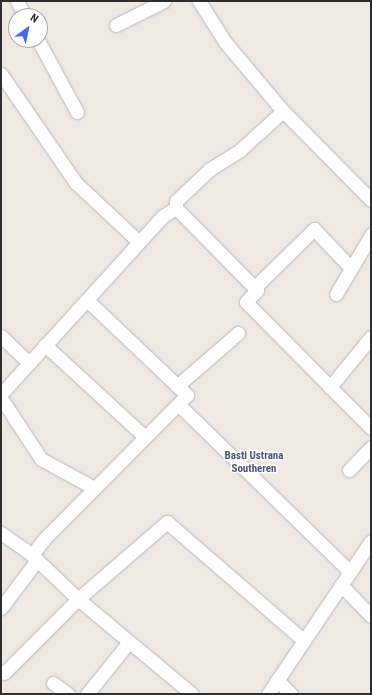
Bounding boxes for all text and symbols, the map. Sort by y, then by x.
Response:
north arrow [8,8,48,48]
text: N [28,11,41,26]
district label: Basti Ustrana Southeren [225,450,283,476]

